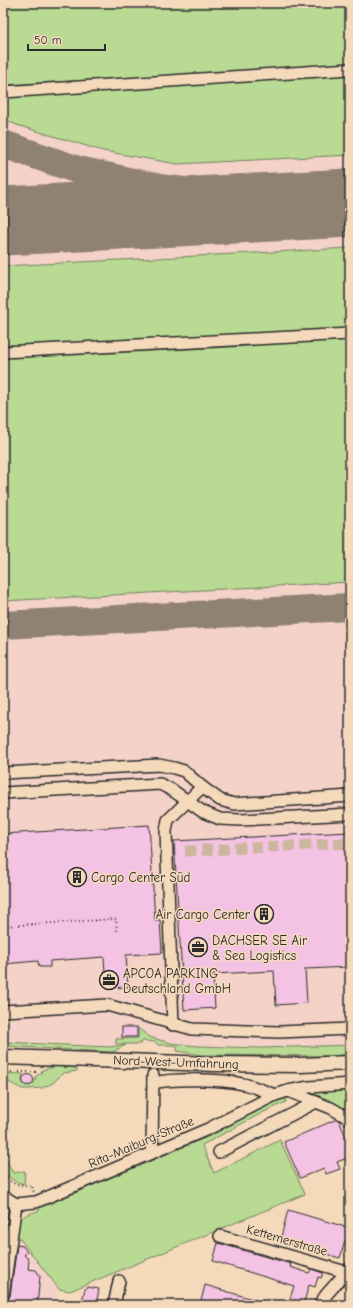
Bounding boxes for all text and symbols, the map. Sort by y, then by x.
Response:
scale bar [28,26,105,52]
text: 50 m [34,33,62,47]
building icon: Cargo Center Süd [66,866,88,888]
place label: Cargo Center Süd [91,870,190,885]
building icon: Air Cargo Center [253,903,275,925]
place label: Air Cargo Center [156,907,251,922]
place label: DACHSER SE Air & Sea Logistics [212,933,308,963]
office icon: DACHSER SE Air & Sea Logistics [187,936,209,958]
place label: APCOA PARKING Deutschland GmbH [123,966,231,996]
office icon: APCOA PARKING Deutschland GmbH [98,969,120,991]
street label: Nord-West-Umfahrung [113,1052,239,1072]
street label: Rita-Maiburg-Straße [86,1113,196,1171]
street label: Kettemerstraße [245,1221,330,1259]

